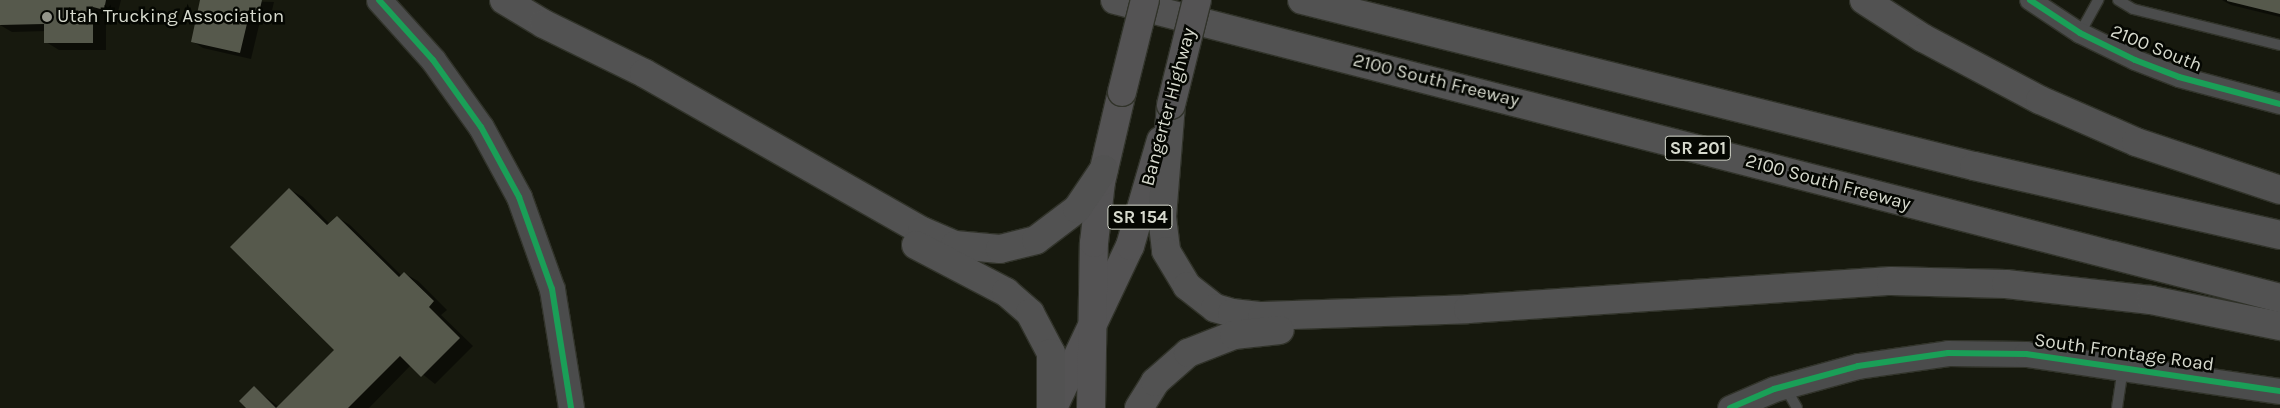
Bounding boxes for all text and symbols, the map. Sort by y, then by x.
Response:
place label: Utah Trucking Association [57,6,284,28]
marker: Utah Trucking Association [41,11,53,23]
street label: 2100 South [2107,20,2205,78]
street label: Bangerter Highway [1137,25,1201,189]
street label: 2100 South Freeway [1351,49,1521,113]
road number: SR 201 [1664,132,1732,164]
street label: 2100 South Freeway [1743,150,1913,216]
road number: SR 154 [1106,202,1174,232]
street label: South Frontage Road [2033,329,2215,377]

